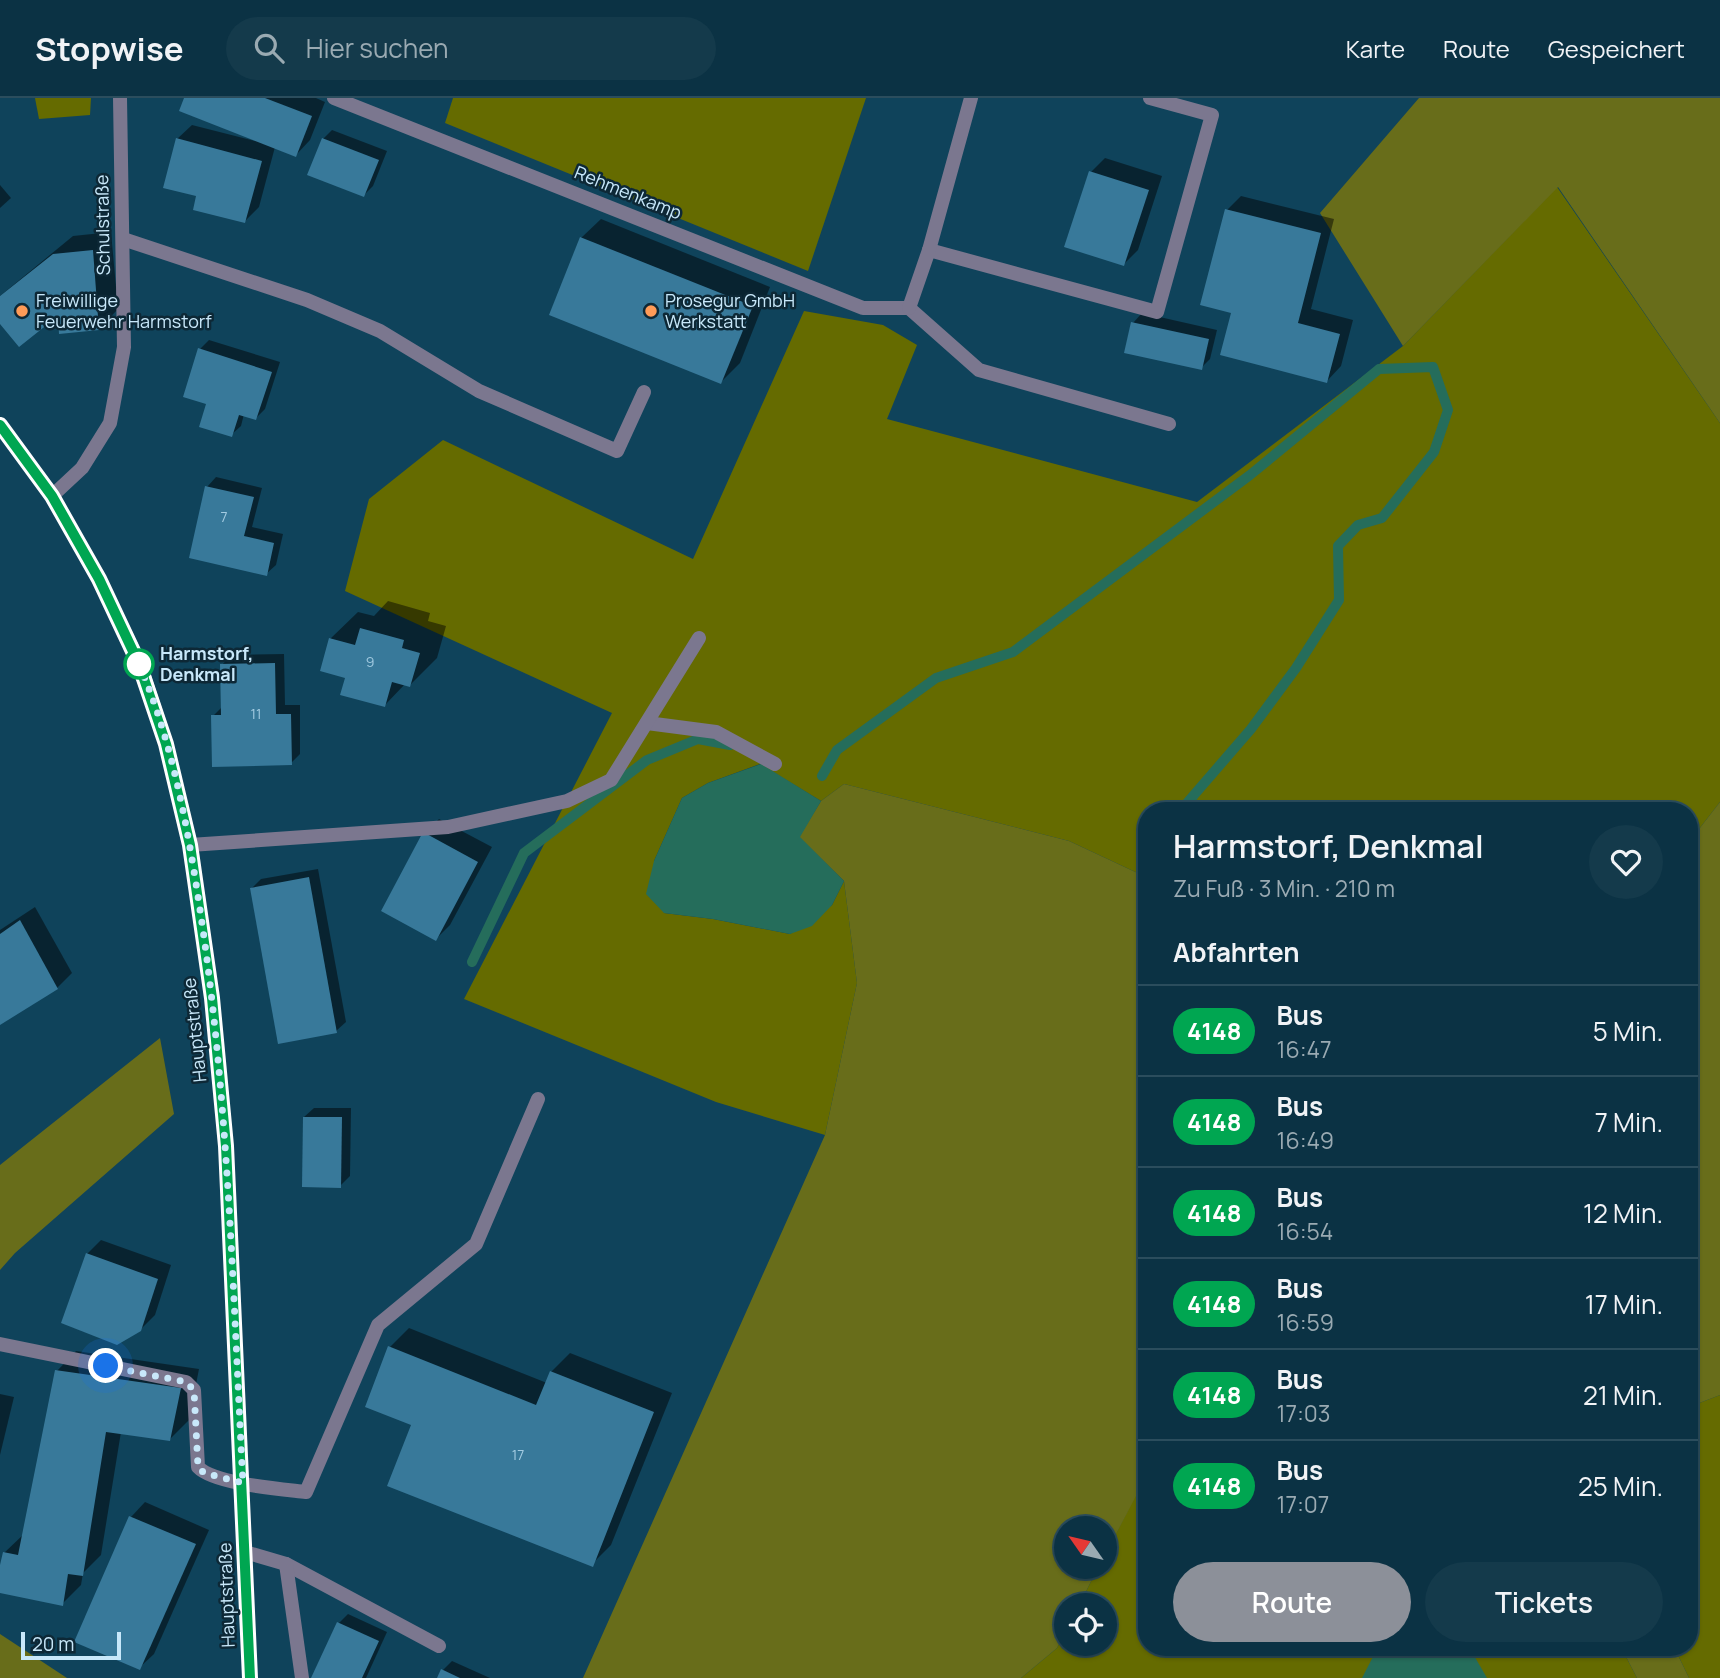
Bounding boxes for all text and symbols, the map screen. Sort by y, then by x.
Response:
search box [226,17,716,80]
text: Stopwise [35,26,184,71]
icon: search [250,29,288,67]
text: Hier suchen [306,30,448,66]
text: Karte [1346,32,1405,65]
text: Route [1443,32,1510,65]
text: Gespeichert [1548,32,1685,65]
street label: Rehmenkamp [571,160,686,224]
street label: Schulstraße [89,174,115,276]
place label: Freiwillige Feuerwehr Harmstorf [36,288,212,333]
place label: Prosegur GmbH Werkstatt [665,288,795,333]
marker: Freiwillige Feuerwehr Harmstorf [14,303,30,319]
marker: Prosegur GmbH Werkstatt [643,303,659,319]
house number: 7 [220,507,228,526]
place label: Harmstorf, Denkmal [160,641,253,686]
marker: Harmstorf, Denkmal [124,649,154,679]
house number: 9 [366,652,374,671]
house number: 11 [251,704,261,723]
text: Harmstorf, Denkmal [1173,823,1484,868]
button: heart [1589,825,1663,899]
text: Zu Fuß · 3 Min. · 210 m [1173,872,1395,904]
text: Abfahrten [1173,934,1300,970]
street label: Hauptstraße [177,977,211,1084]
text: Bus [1276,997,1323,1033]
text: 5 Min. [1593,1013,1663,1049]
text: 4148 [1187,1014,1241,1047]
text: 16:47 [1276,1033,1332,1065]
text: Bus [1276,1088,1323,1124]
text: 7 Min. [1595,1104,1663,1140]
text: 4148 [1187,1105,1241,1138]
text: 16:49 [1276,1124,1334,1156]
text: Bus [1276,1179,1323,1215]
text: 12 Min. [1583,1195,1663,1231]
text: 4148 [1187,1196,1241,1229]
text: 16:54 [1276,1215,1333,1247]
text: Bus [1276,1270,1323,1306]
text: 17 Min. [1585,1286,1663,1322]
text: 4148 [1187,1287,1241,1320]
text: 16:59 [1276,1306,1334,1338]
your location [88,1348,123,1383]
text: Bus [1276,1361,1323,1397]
text: 21 Min. [1583,1377,1663,1413]
text: 4148 [1187,1378,1241,1411]
text: 17:03 [1276,1397,1331,1429]
house number: 17 [512,1445,524,1464]
text: Bus [1276,1452,1323,1488]
text: 25 Min. [1578,1468,1663,1504]
text: 4148 [1187,1469,1241,1502]
text: 17:07 [1276,1488,1329,1520]
north arrow [1054,1516,1116,1578]
map controls [1054,1516,1117,1656]
street label: Hauptstraße [212,1542,240,1648]
button: Route [1173,1562,1411,1642]
button: Tickets [1425,1562,1663,1642]
button: locate [1054,1593,1117,1656]
scale bar [21,1629,121,1661]
text: 20 m [32,1631,74,1657]

